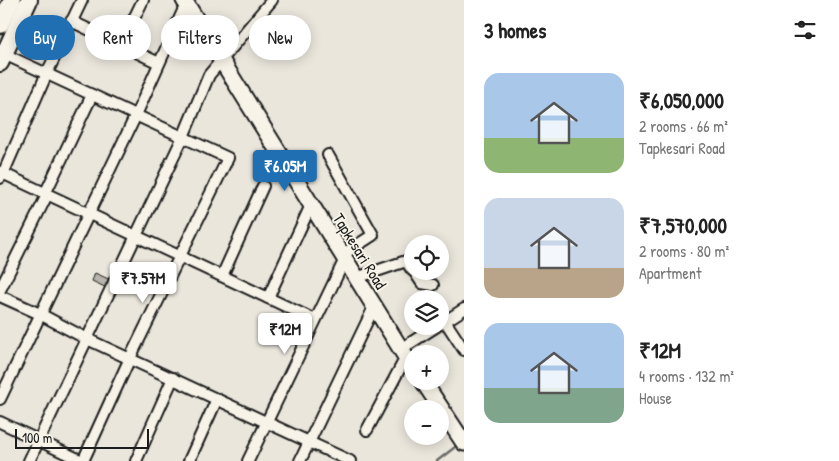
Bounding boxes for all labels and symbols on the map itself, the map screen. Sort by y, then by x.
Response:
pin: ₹6.05M [244,150,326,192]
street label: Tapkesari Road [328,209,392,293]
pin: ₹7.57M [102,262,184,304]
pin: ₹12M [255,312,315,355]
scale bar [15,426,149,449]

